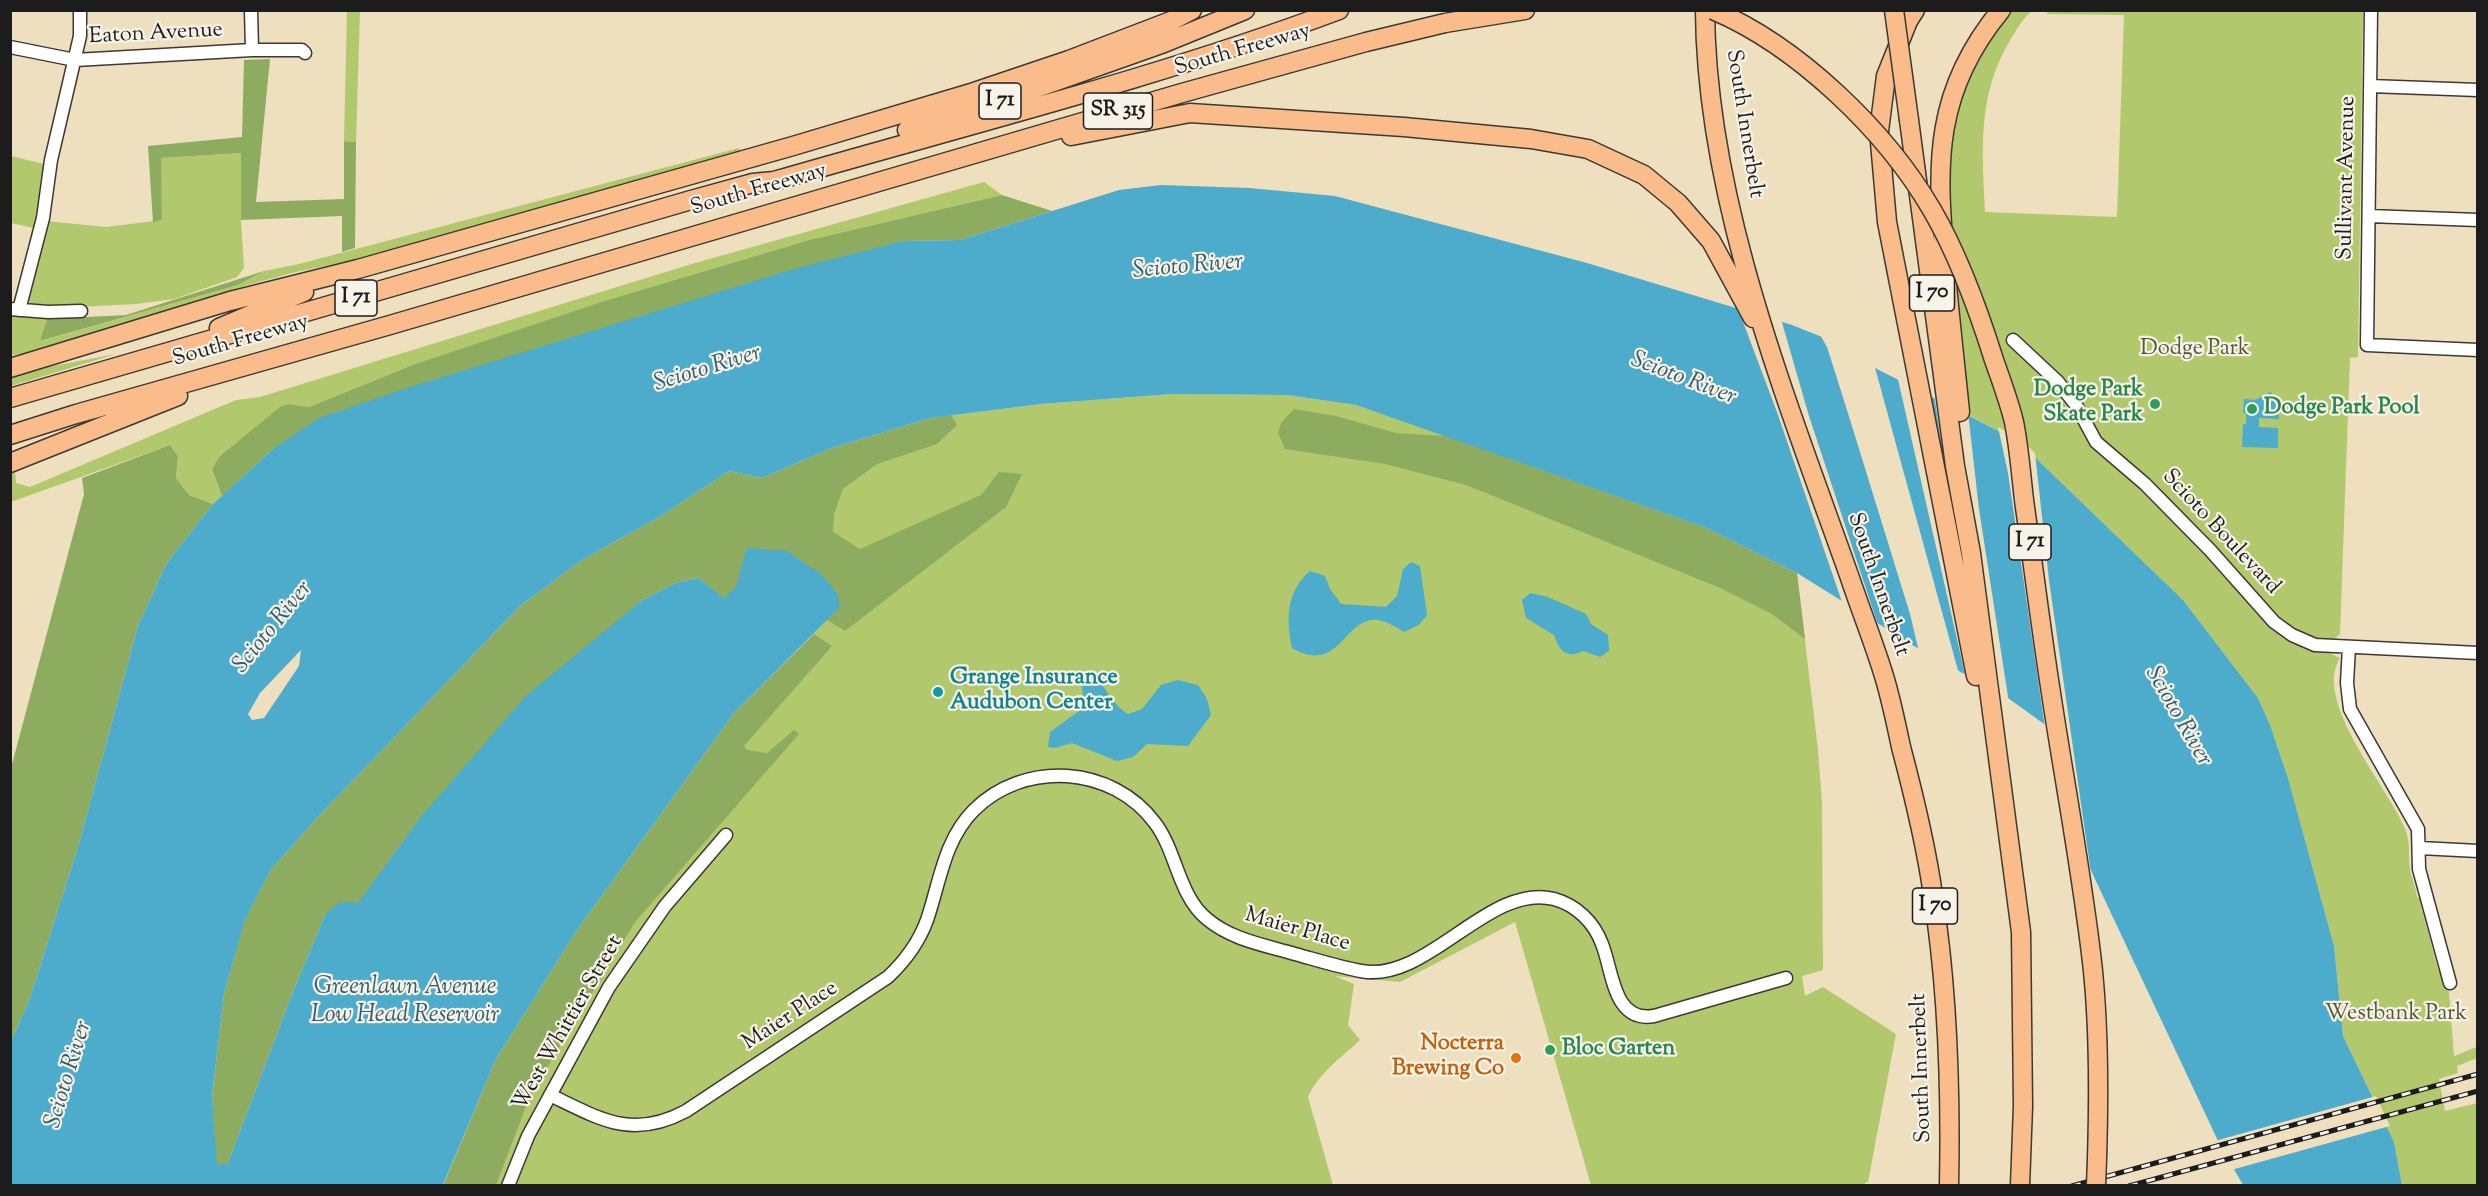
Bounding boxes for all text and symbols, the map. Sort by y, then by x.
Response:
street label: Eaton Avenue [88,18,224,52]
street label: South Freeway [1172,19,1314,83]
street label: South Innerbelt [1718,48,1768,200]
road number: I 71 [979,83,1021,119]
road number: SR 315 [1084,93,1152,129]
street label: Sullivant Avenue [2333,96,2363,260]
street label: South Freeway [688,159,830,223]
water label: Scioto River [1132,249,1244,287]
road number: I 70 [1910,275,1954,311]
road number: I 71 [335,280,377,316]
street label: South Freeway [170,310,312,374]
park label: Dodge Park [2140,337,2250,363]
water label: Scioto River [651,340,765,400]
water label: Scioto River [1626,347,1740,413]
place label: Dodge Park Skate Park [2034,378,2143,430]
place label: Dodge Park Pool [2264,396,2420,422]
marker: Dodge Park Skate Park [2148,397,2162,411]
marker: Dodge Park Pool [2245,402,2259,416]
street label: Scioto Boulevard [2155,465,2285,601]
street label: South Innerbelt [1840,510,1914,660]
road number: I 71 [2009,524,2051,560]
water label: Scioto River [228,576,320,680]
water label: Scioto River [2137,662,2217,772]
place label: Grange Insurance Audubon Center [950,666,1118,718]
marker: Grange Insurance Audubon Center [931,685,945,699]
road number: I 70 [1912,888,1958,924]
street label: Maier Place [1241,903,1353,959]
street label: West Whittier Street [508,932,630,1116]
water label: Greenlawn Avenue Low Head Reservoir [311,975,499,1031]
street label: Maier Place [738,976,844,1058]
street label: South Innerbelt [1907,993,1939,1143]
park label: Westbank Park [2325,1002,2467,1028]
water label: Scioto River [40,1018,100,1132]
place label: Nocterra Brewing Co [1392,1032,1504,1084]
place label: Bloc Garten [1562,1037,1675,1063]
marker: Bloc Garten [1543,1043,1557,1057]
marker: Nocterra Brewing Co [1509,1051,1523,1065]

